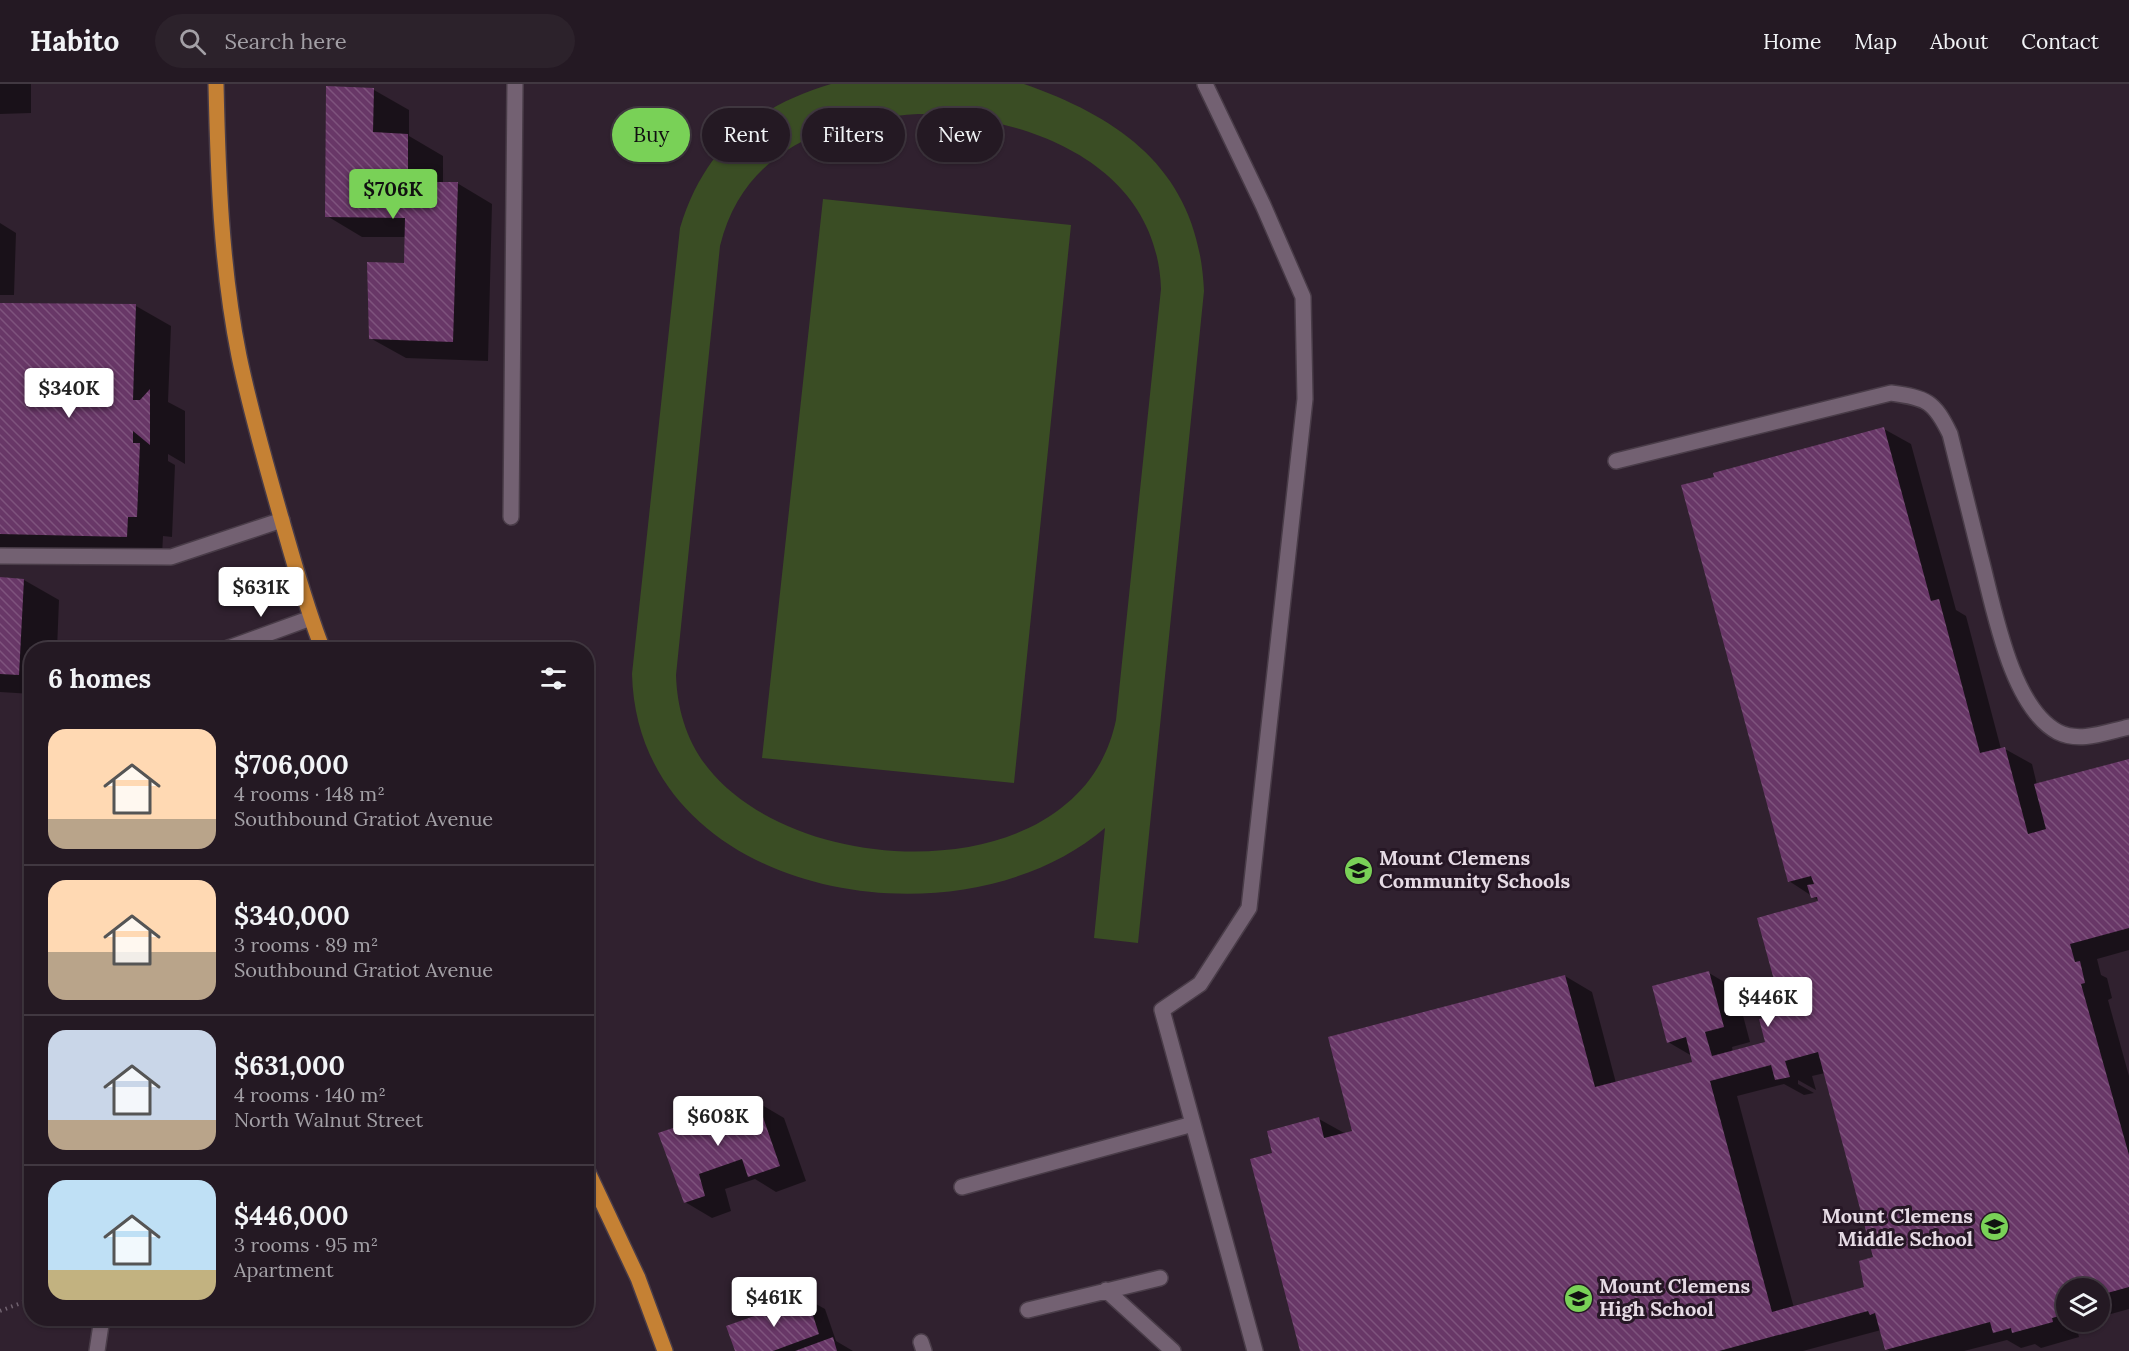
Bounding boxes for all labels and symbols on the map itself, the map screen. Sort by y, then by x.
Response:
pin: $706K [351,169,435,220]
pin: $340K [27,368,111,419]
pin: $631K [219,567,303,618]
place label: Mount Clemens Community Schools [1379,845,1570,893]
school or university icon: Mount Clemens Community Schools [1342,854,1374,886]
pin: $446K [1726,977,1810,1028]
pin: $608K [676,1096,760,1147]
place label: Mount Clemens Middle School [1822,1203,1973,1251]
school or university icon: Mount Clemens Middle School [1978,1211,2010,1243]
place label: Mount Clemens High School [1599,1273,1750,1321]
pin: $461K [732,1277,816,1328]
school or university icon: Mount Clemens High School [1562,1282,1594,1314]

